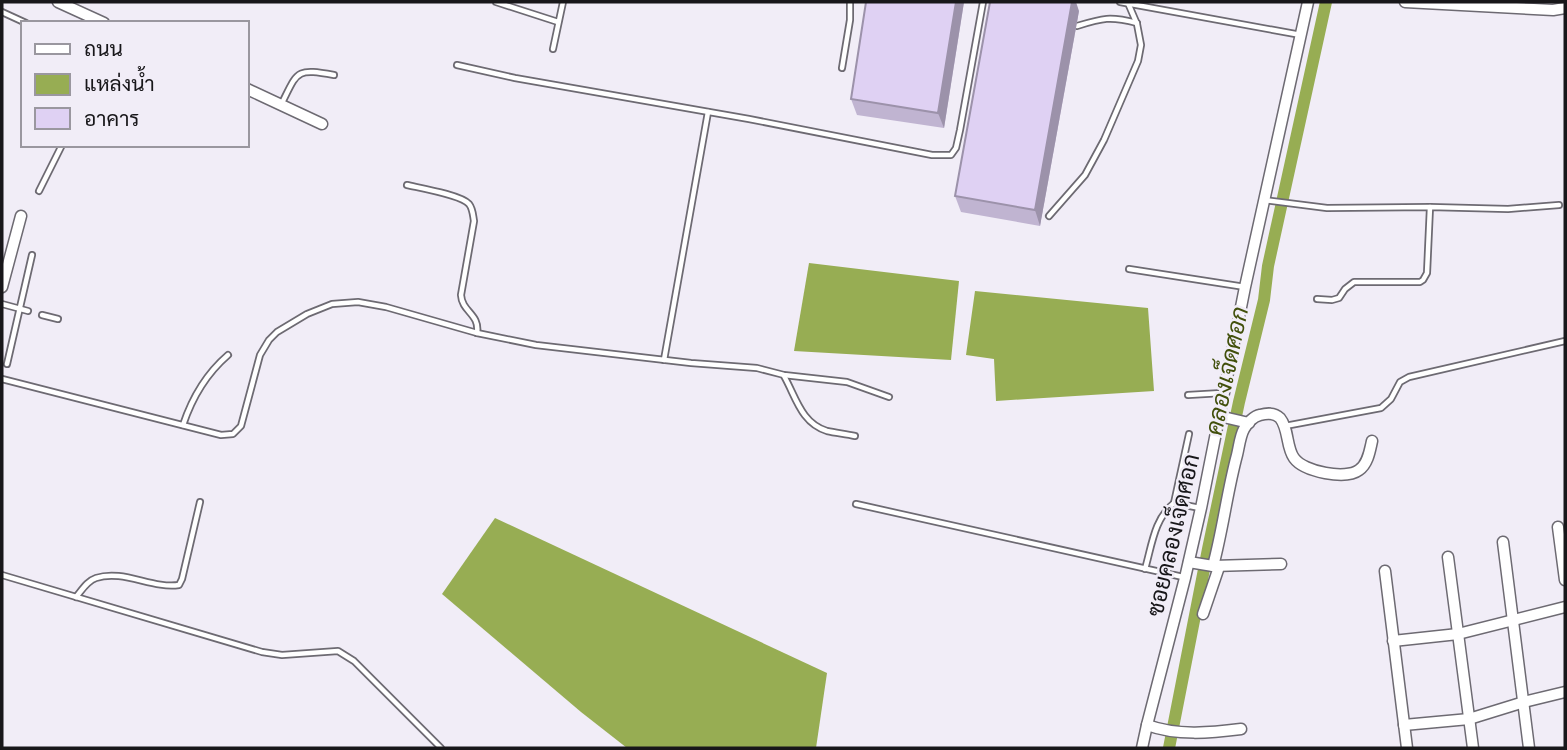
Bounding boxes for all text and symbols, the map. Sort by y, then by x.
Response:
legend [21,21,248,147]
text: ถนน [84,36,123,62]
text: แหล่งน้ำ [84,66,155,97]
text: อาคาร [84,106,140,132]
water label: คลองเจ็ดศอก [1197,304,1254,438]
street label: ซอยคลองเจ็ดศอก [1138,450,1205,619]

